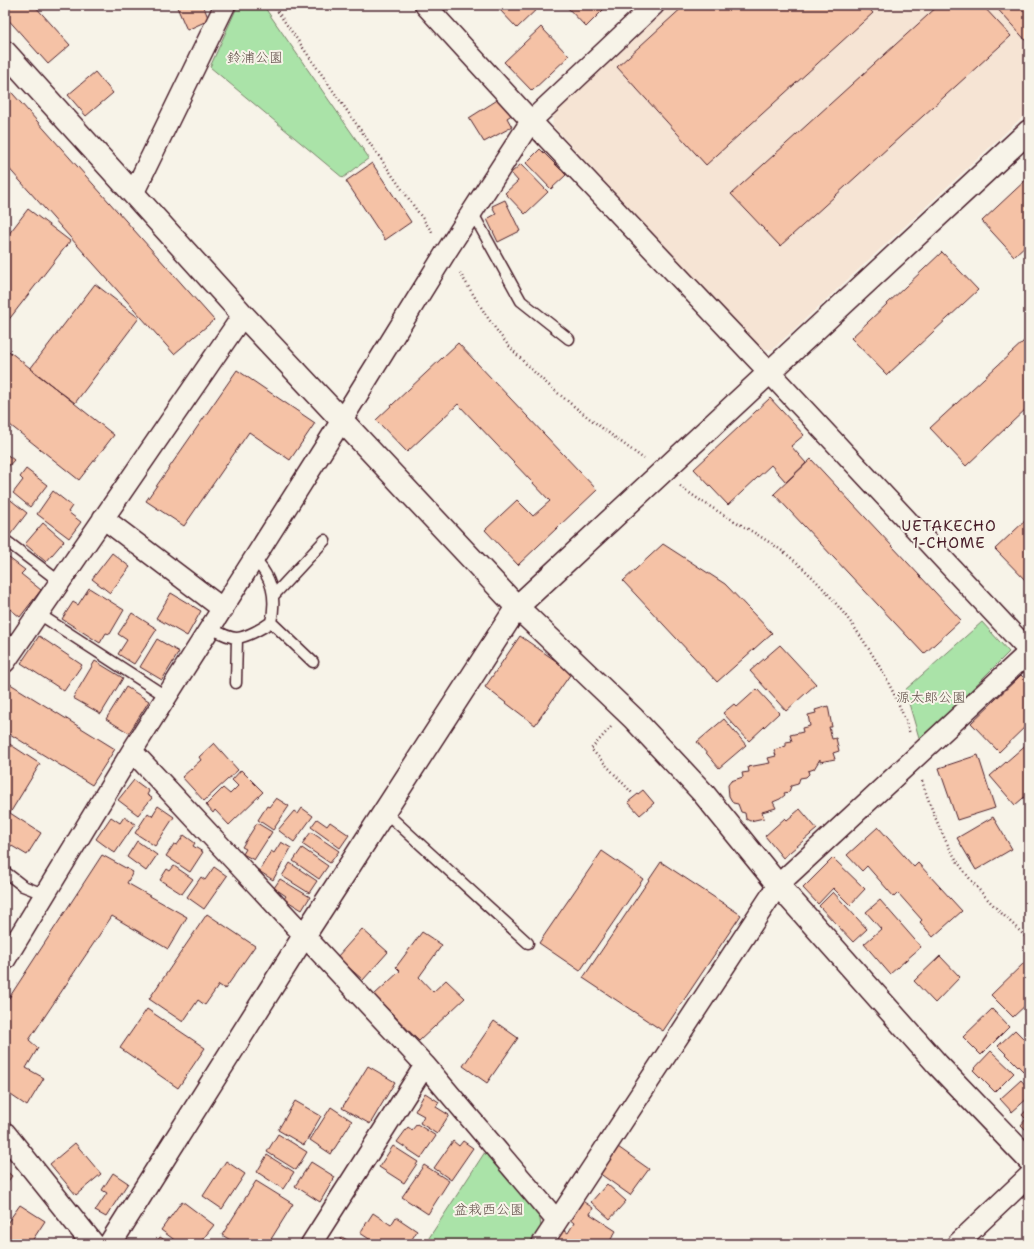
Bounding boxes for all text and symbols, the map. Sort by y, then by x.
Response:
park label: 鈴浦公園 [227,48,283,66]
district label: UETAKECHO 1-CHOME [901,516,997,553]
park label: 源太郎公園 [896,688,966,706]
park label: 盆栽西公園 [454,1200,524,1218]

